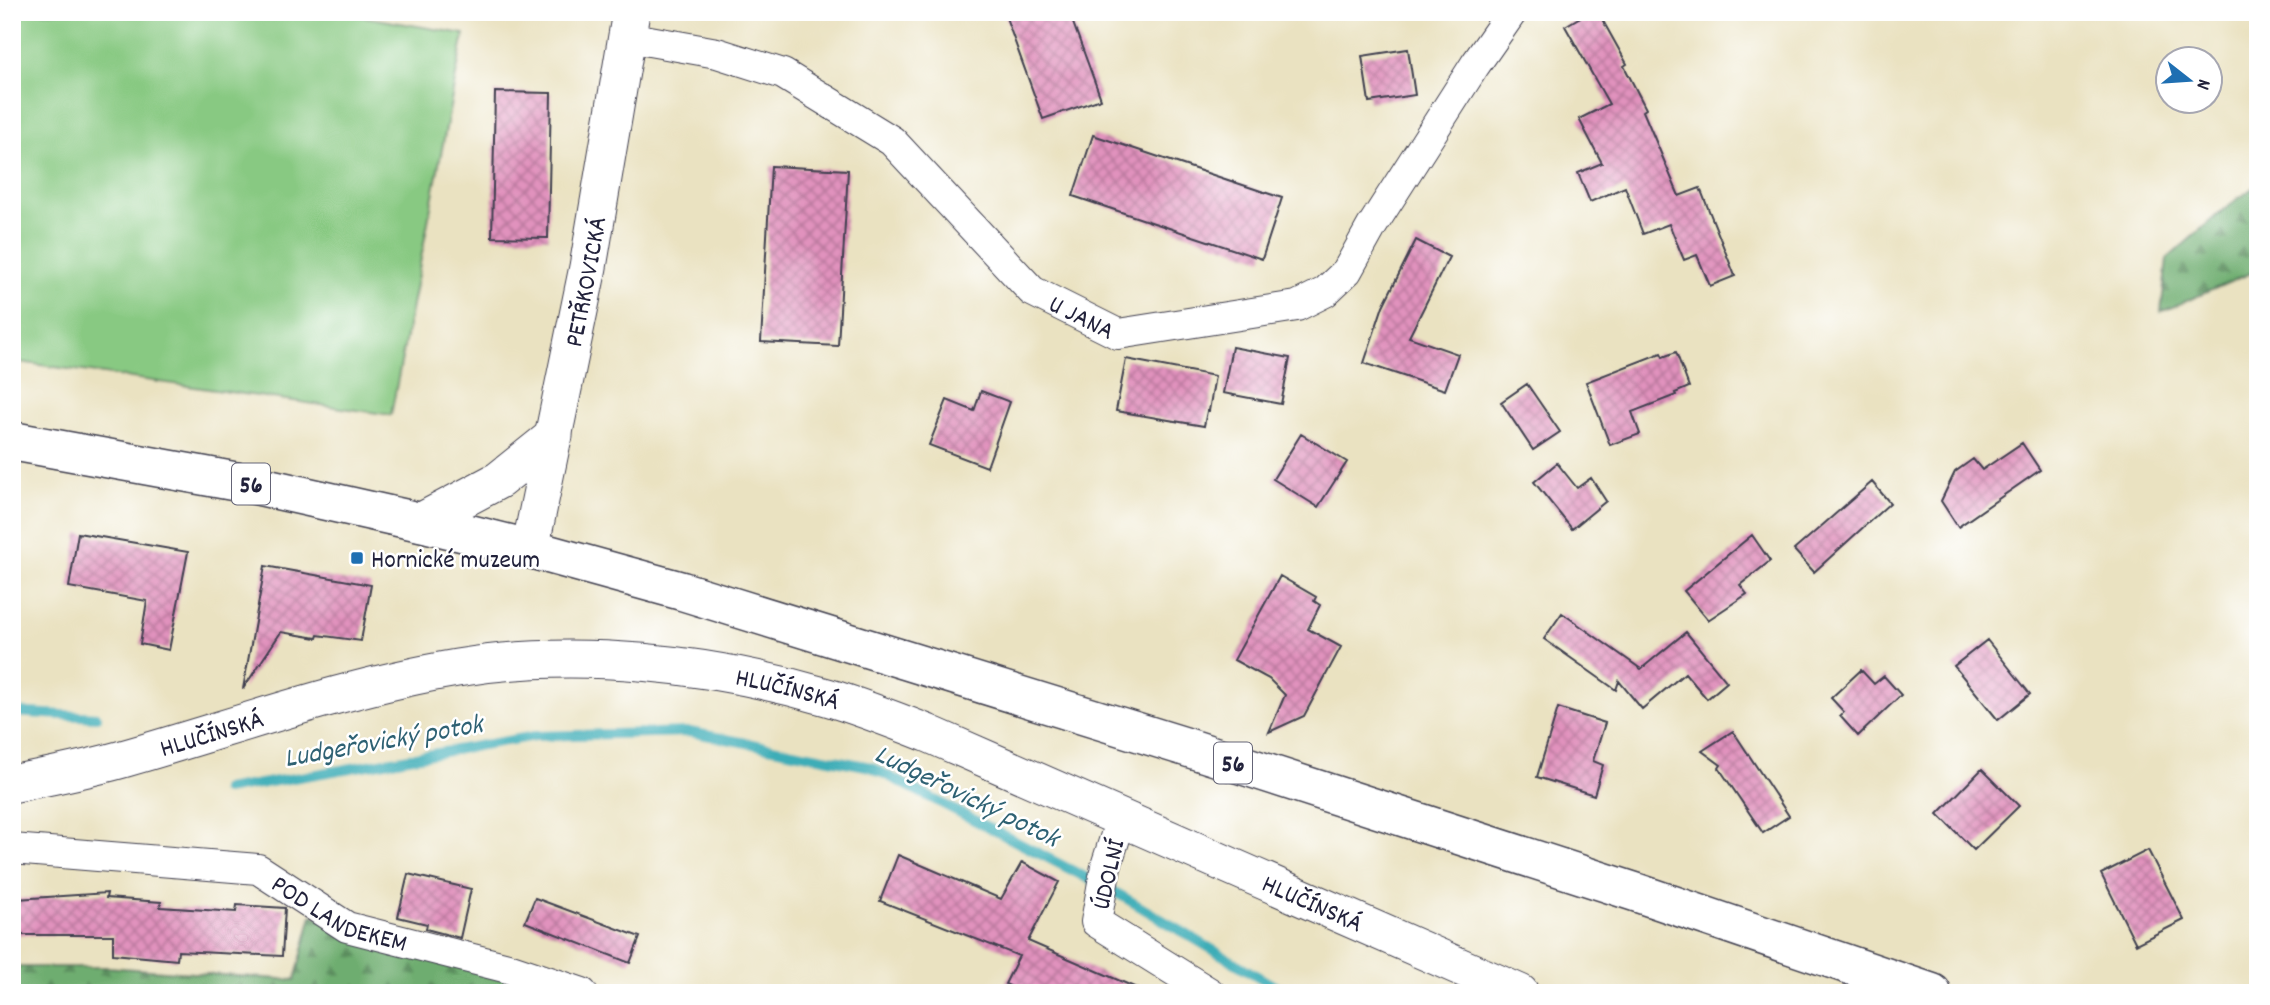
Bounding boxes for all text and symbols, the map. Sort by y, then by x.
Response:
north arrow [2154,46,2224,116]
text: N [2188,76,2216,92]
street label: PETŘKOVICKÁ [557,214,618,351]
street label: U JANA [1041,287,1120,351]
road number: 56 [232,463,270,504]
place label: Hornické muzeum [371,543,540,580]
marker: Hornické muzeum [349,550,365,566]
street label: HLUČÍNSKÁ [732,660,844,722]
street label: HLUČÍNSKÁ [156,703,269,769]
water label: Ludgeřovický potok [281,706,489,781]
water label: Ludgeřovický potok [867,736,1067,862]
road number: 56 [1214,742,1252,784]
street label: ÚDOLNÍ [1084,835,1137,913]
street label: POD LANDEKEM [263,867,411,964]
street label: HLUČÍNSKÁ [1255,867,1368,944]

